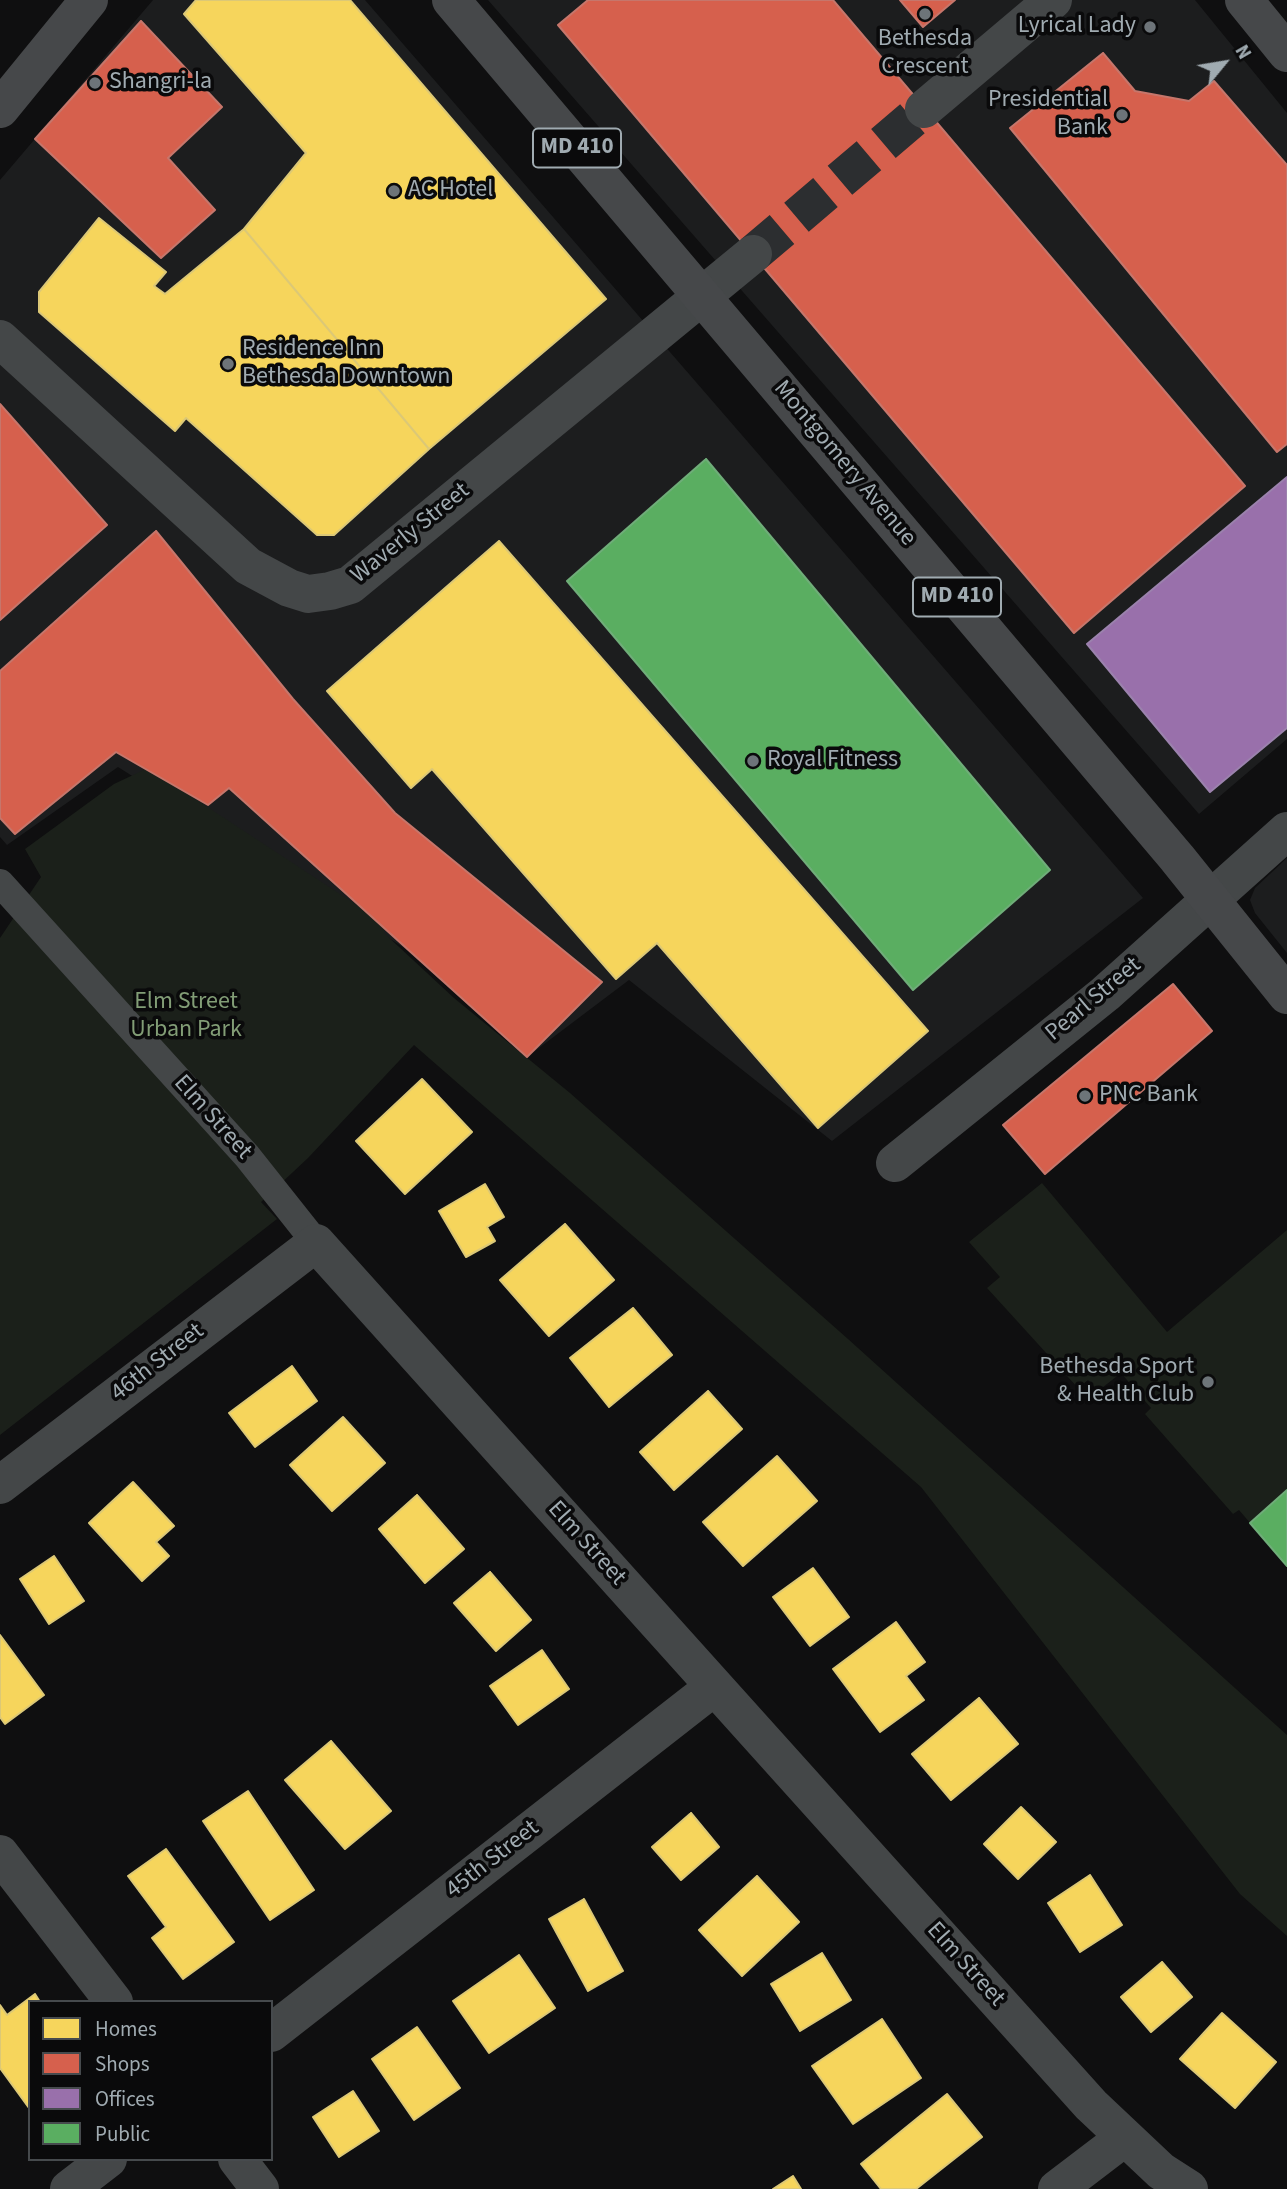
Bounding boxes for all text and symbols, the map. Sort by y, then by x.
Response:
marker: Bethesda Crescent [917,6,933,22]
place label: Lyrical Lady [1018,13,1136,41]
marker: Lyrical Lady [1142,19,1158,35]
place label: Bethesda Crescent [878,26,972,82]
north arrow [1189,28,1259,98]
text: N [1228,40,1257,64]
place label: Shangri-la [109,69,212,97]
marker: Shangri-la [87,75,103,91]
place label: Presidential Bank [988,87,1108,143]
marker: Presidential Bank [1114,107,1130,123]
road number: MD 410 [533,128,621,168]
place label: AC Hotel [408,177,493,205]
marker: AC Hotel [386,183,402,199]
place label: Residence Inn Bethesda Downtown [242,336,450,392]
marker: Residence Inn Bethesda Downtown [220,356,236,372]
street label: Montgomery Avenue [766,375,922,553]
street label: Waverly Street [346,477,476,591]
road number: MD 410 [913,578,1001,617]
place label: Royal Fitness [767,747,898,775]
marker: Royal Fitness [745,753,761,769]
street label: Pearl Street [1040,952,1148,1048]
park label: Elm Street Urban Park [130,989,242,1045]
street label: Elm Street [167,1070,257,1166]
place label: PNC Bank [1099,1082,1198,1110]
marker: PNC Bank [1077,1088,1093,1104]
street label: 46th Street [106,1318,210,1408]
place label: Bethesda Sport & Health Club [1039,1354,1194,1410]
marker: Bethesda Sport & Health Club [1200,1374,1216,1390]
street label: Elm Street [541,1496,631,1592]
street label: 45th Street [441,1815,545,1905]
street label: Elm Street [920,1917,1010,2013]
legend [28,2000,273,2161]
text: Homes [95,2014,157,2044]
text: Shops [95,2049,149,2079]
text: Offices [95,2084,155,2114]
text: Public [95,2119,150,2149]

